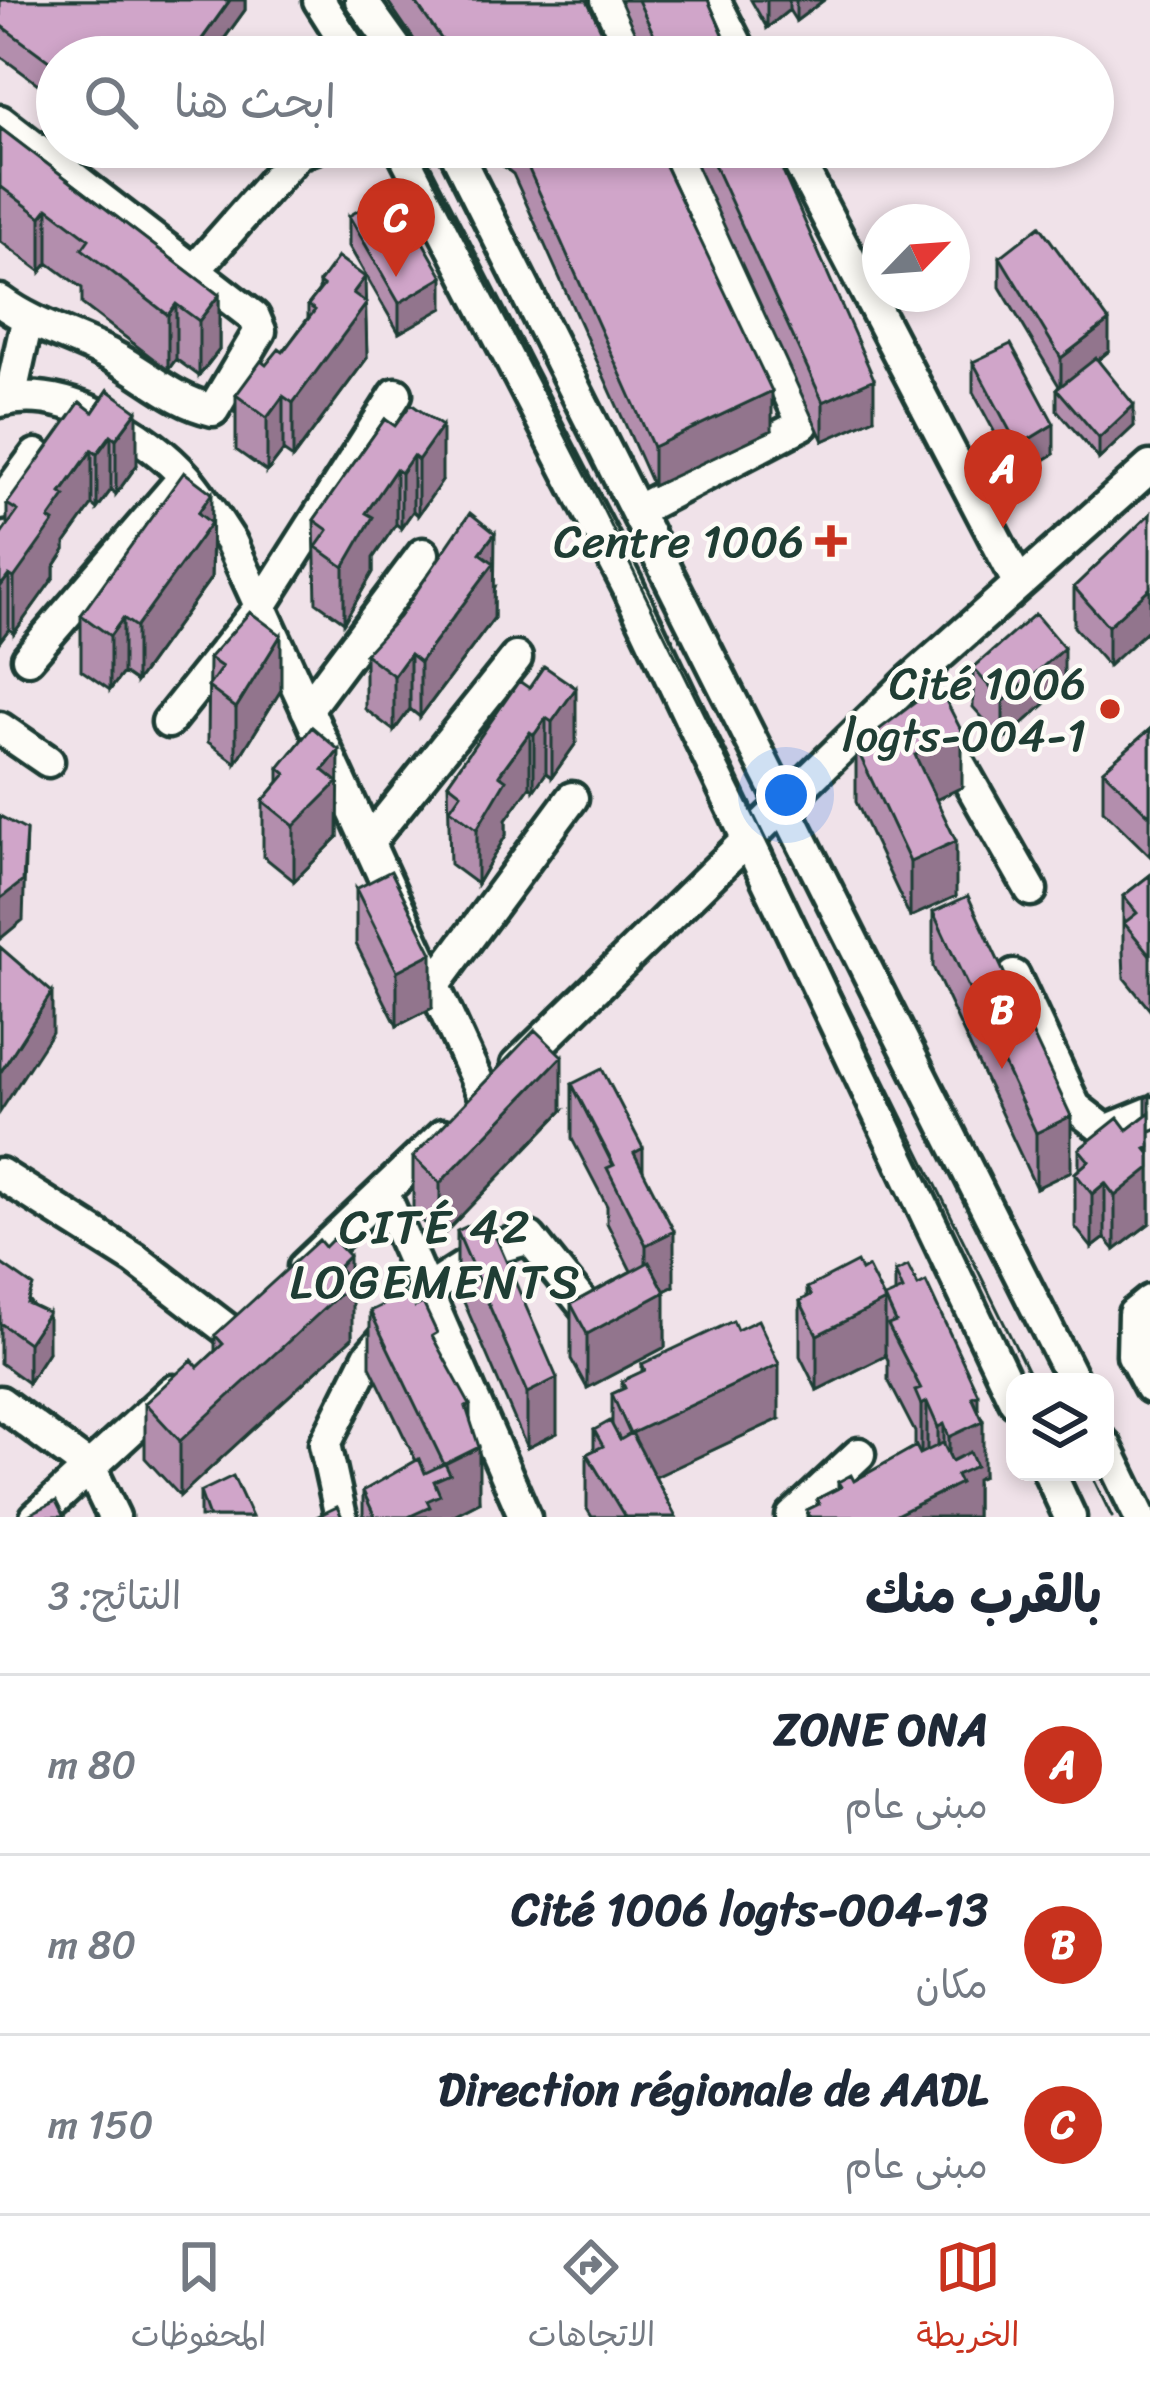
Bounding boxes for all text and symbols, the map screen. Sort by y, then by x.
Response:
search box [36,36,1114,168]
text: ابحث هنا [174,62,336,142]
icon: search [78,69,144,135]
pin: C [357,178,435,277]
north arrow [862,204,970,312]
pin: A [964,429,1042,528]
place label: Centre 1006 [554,502,804,582]
marker: Centre 1006 [815,525,847,557]
place label: Cité 1006 logts-004-1 [843,644,1086,776]
marker: Cité 1006 logts-004-1 [1097,696,1123,722]
your location [756,765,816,825]
pin: B [963,970,1041,1069]
district label: CITÉ 42 LOGEMENTS [290,1184,582,1324]
map controls [1006,1373,1114,1481]
button: layers [1006,1373,1114,1481]
text: بالقرب منك [865,1550,1102,1640]
text: النتائج: 3 [48,1561,181,1630]
text: ZONE ONA [773,1690,988,1770]
text: 80 m [48,1730,136,1799]
text: A [1050,1730,1076,1799]
text: مبنى عام [844,1770,988,1839]
text: Cité 1006 logts-004-13 [512,1870,988,1950]
text: 80 m [48,1910,136,1979]
text: B [1051,1910,1075,1979]
text: مكان [916,1950,988,2019]
text: Direction régionale de AADL [438,2050,988,2130]
text: 150 m [48,2090,153,2159]
text: C [1051,2090,1075,2159]
text: مبنى عام [844,2130,988,2199]
tab: المحفوظات [131,2234,267,2364]
tab: الاتجاهات [528,2234,655,2364]
tab: الخريطة [916,2234,1019,2364]

